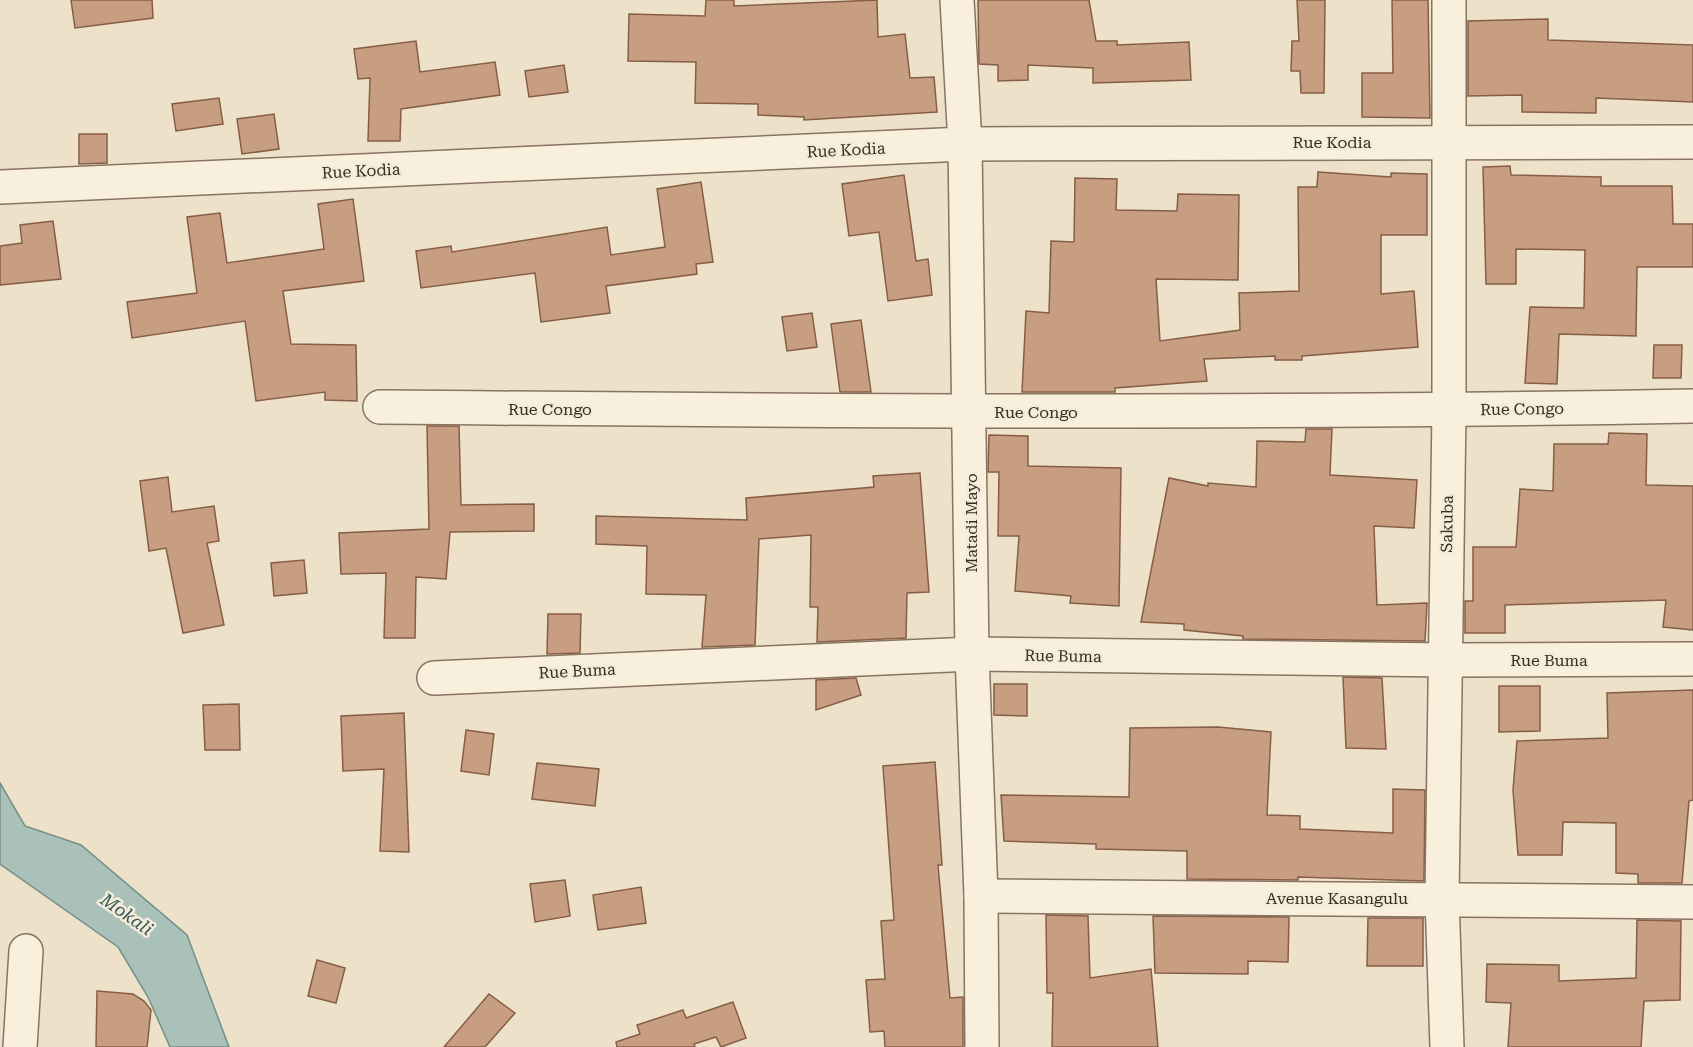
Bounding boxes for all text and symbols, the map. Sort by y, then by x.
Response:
street label: Rue Kodia [1293,133,1372,152]
street label: Rue Kodia [806,138,886,162]
street label: Rue Kodia [321,159,401,183]
street label: Rue Congo [1480,399,1564,419]
street label: Rue Congo [508,400,592,419]
street label: Rue Congo [994,403,1078,422]
street label: Matadi Mayo [962,473,981,573]
street label: Sakuba [1437,495,1457,553]
street label: Rue Buma [1024,646,1102,666]
street label: Rue Buma [1510,651,1588,670]
street label: Rue Buma [538,659,616,683]
water label: Mokali [96,888,157,940]
street label: Avenue Kasangulu [1266,889,1408,908]

